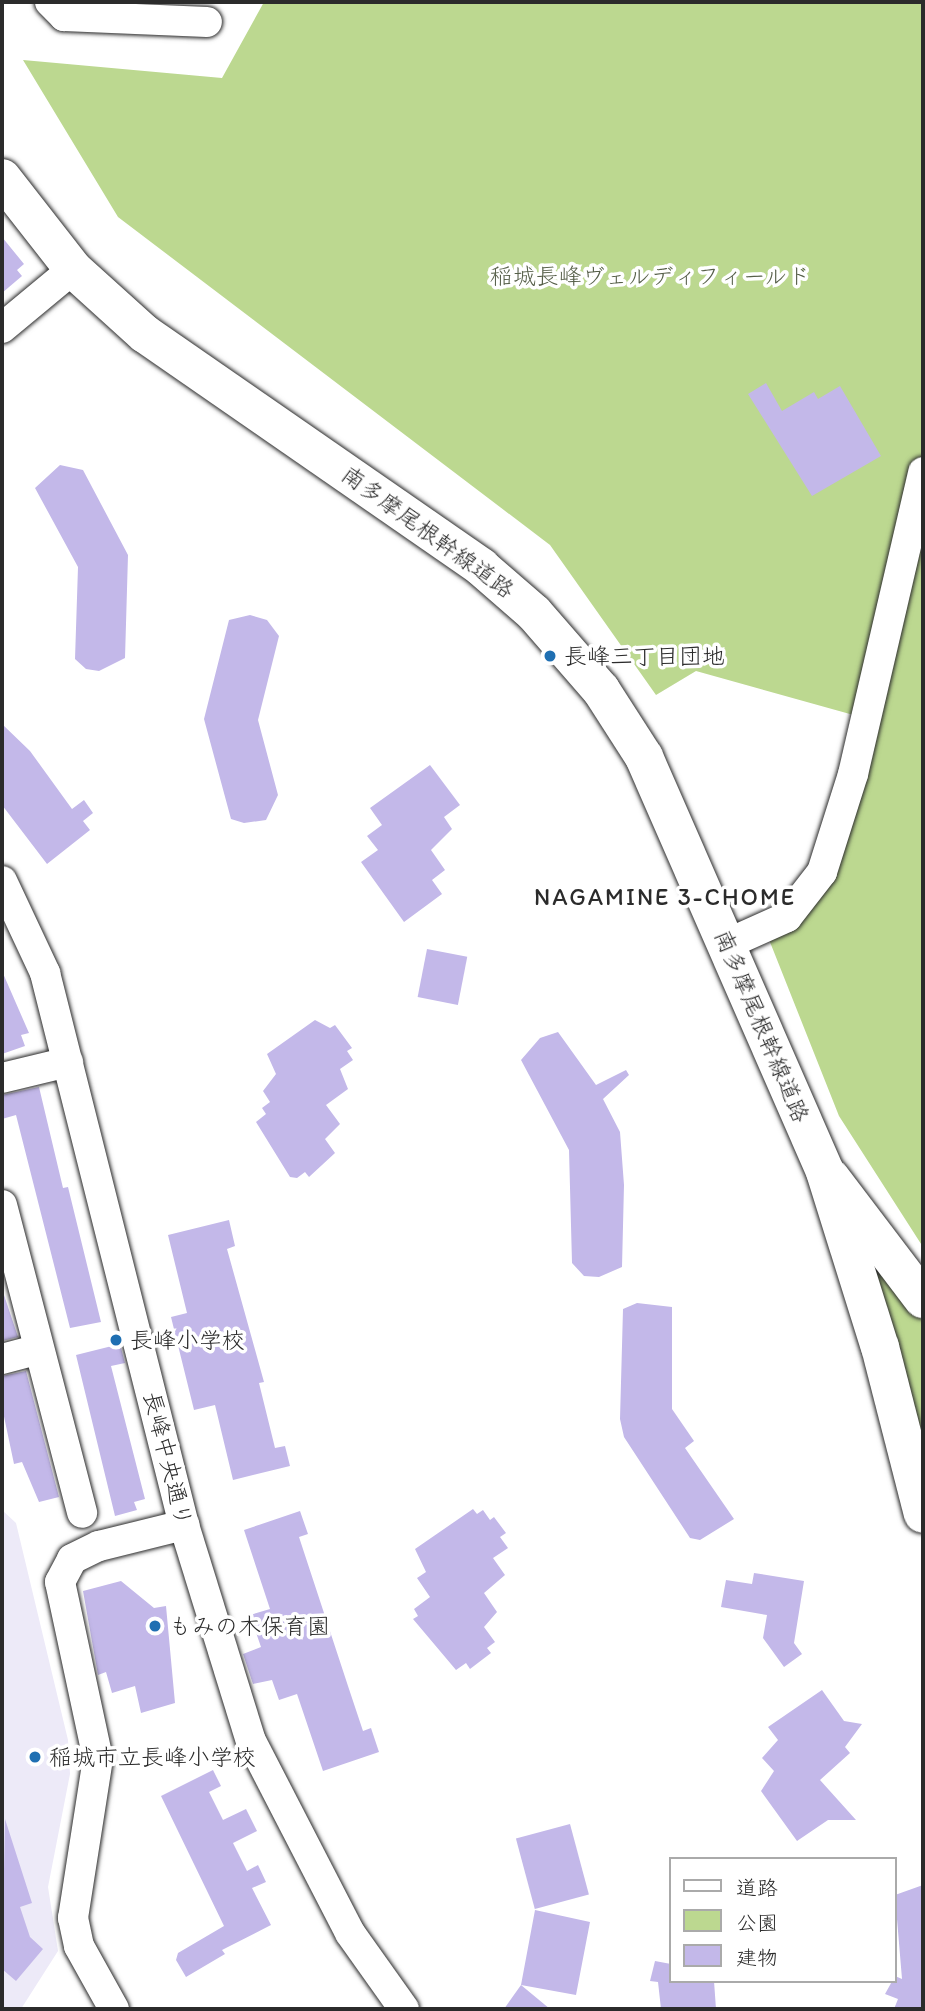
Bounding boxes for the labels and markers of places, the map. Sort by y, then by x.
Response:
place label: 長峰三丁目団地 [564,642,725,670]
marker: 長峰三丁目団地 [542,648,558,664]
place label: 長峰小学校 [130,1326,245,1354]
marker: 長峰小学校 [108,1332,124,1348]
place label: もみの木保育園 [169,1612,330,1640]
marker: もみの木保育園 [147,1618,163,1634]
place label: 稲城市立長峰小学校 [49,1743,256,1771]
marker: 稲城市立長峰小学校 [27,1749,43,1765]

